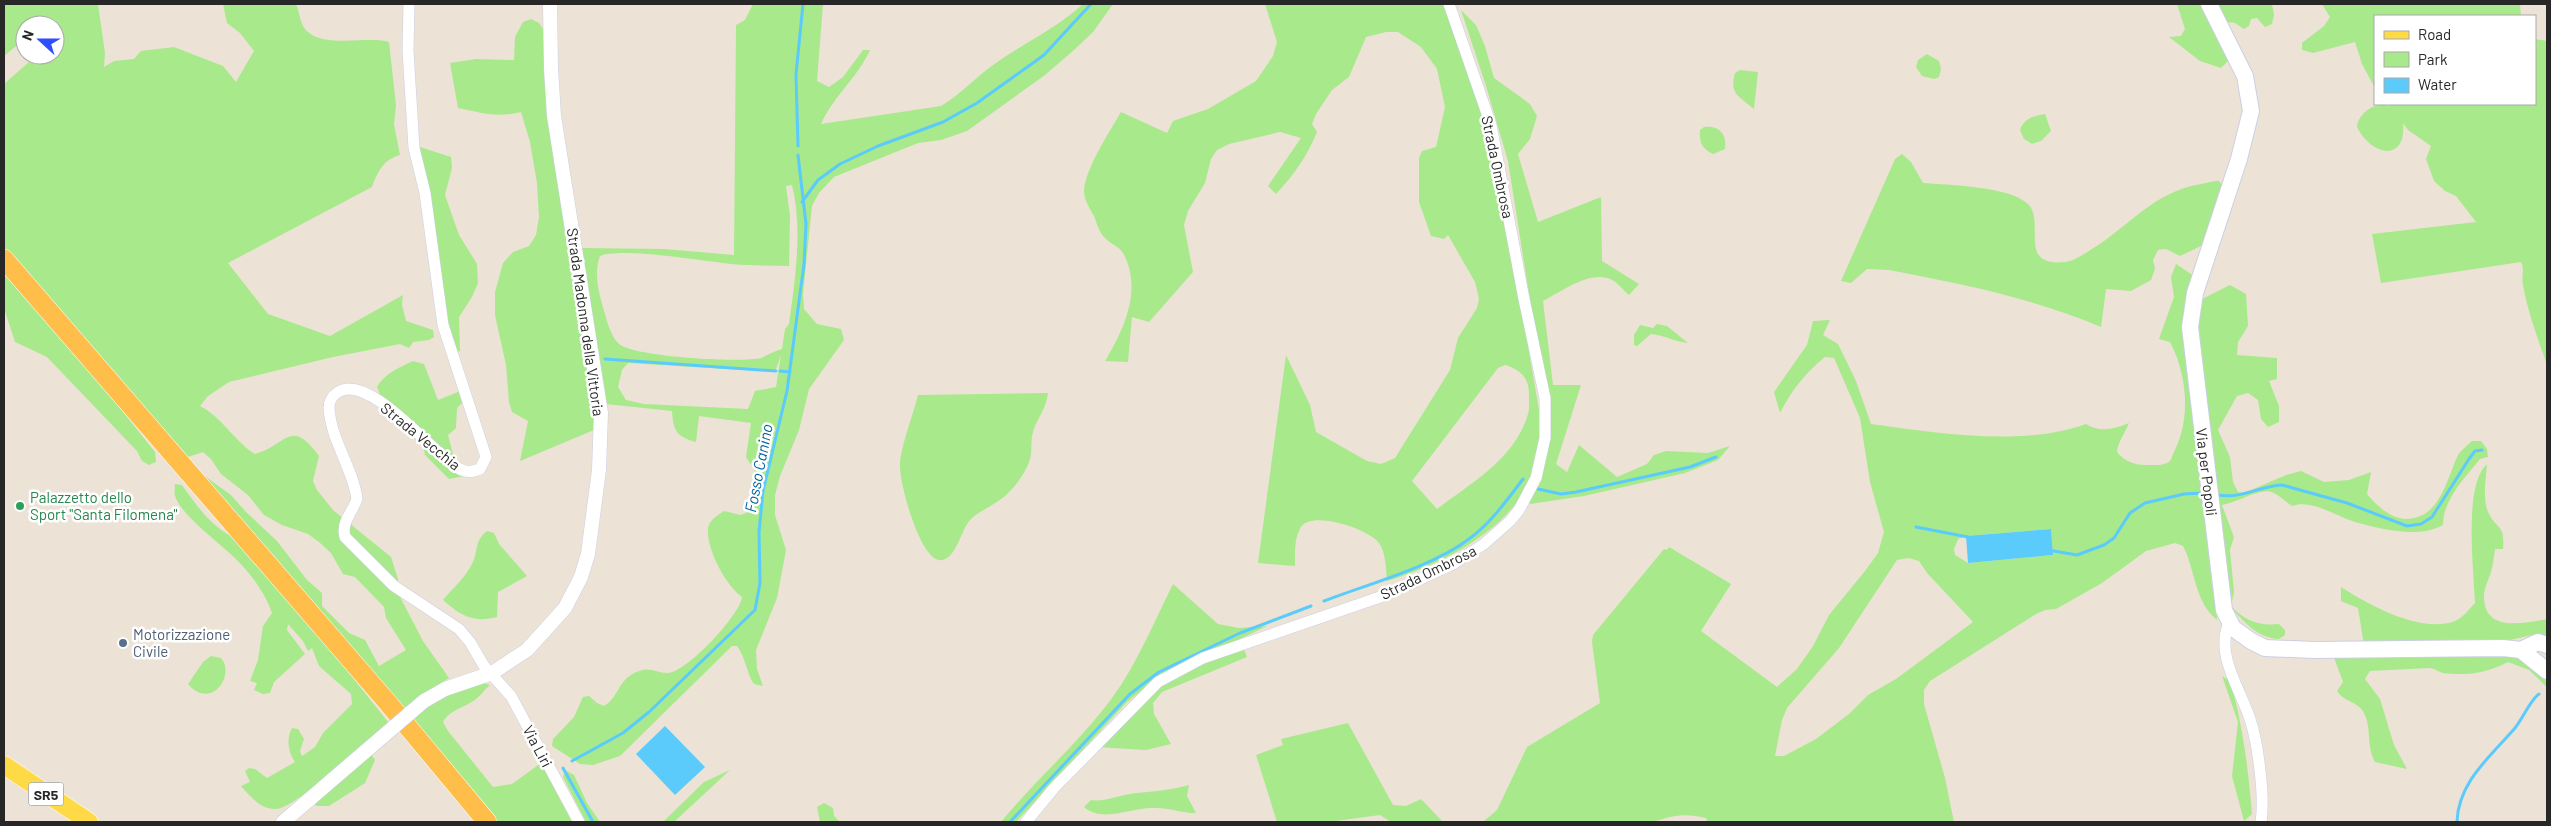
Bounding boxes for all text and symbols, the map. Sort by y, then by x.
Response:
north arrow [15,15,65,65]
legend [2374,15,2536,105]
text: Road [2418,25,2451,43]
text: N [18,28,37,43]
text: Park [2418,50,2448,68]
text: Water [2418,75,2457,93]
street label: Strada Ombrosa [1478,114,1518,220]
street label: Strada Madonna della Vittoria [564,227,608,417]
street label: Strada Vecchia [377,398,465,474]
water label: Fosso Canino [740,422,776,514]
street label: Via per Popoli [2193,427,2221,517]
place label: Palazzetto dello Sport "Santa Filomena" [30,488,177,523]
marker: Palazzetto dello Sport "Santa Filomena" [14,500,26,512]
street label: Strada Ombrosa [1377,541,1479,603]
place label: Motorizzazione Civile [133,625,230,660]
marker: Motorizzazione Civile [117,637,129,649]
street label: Via Liri [519,722,557,770]
road number: SR5 [28,782,64,806]

